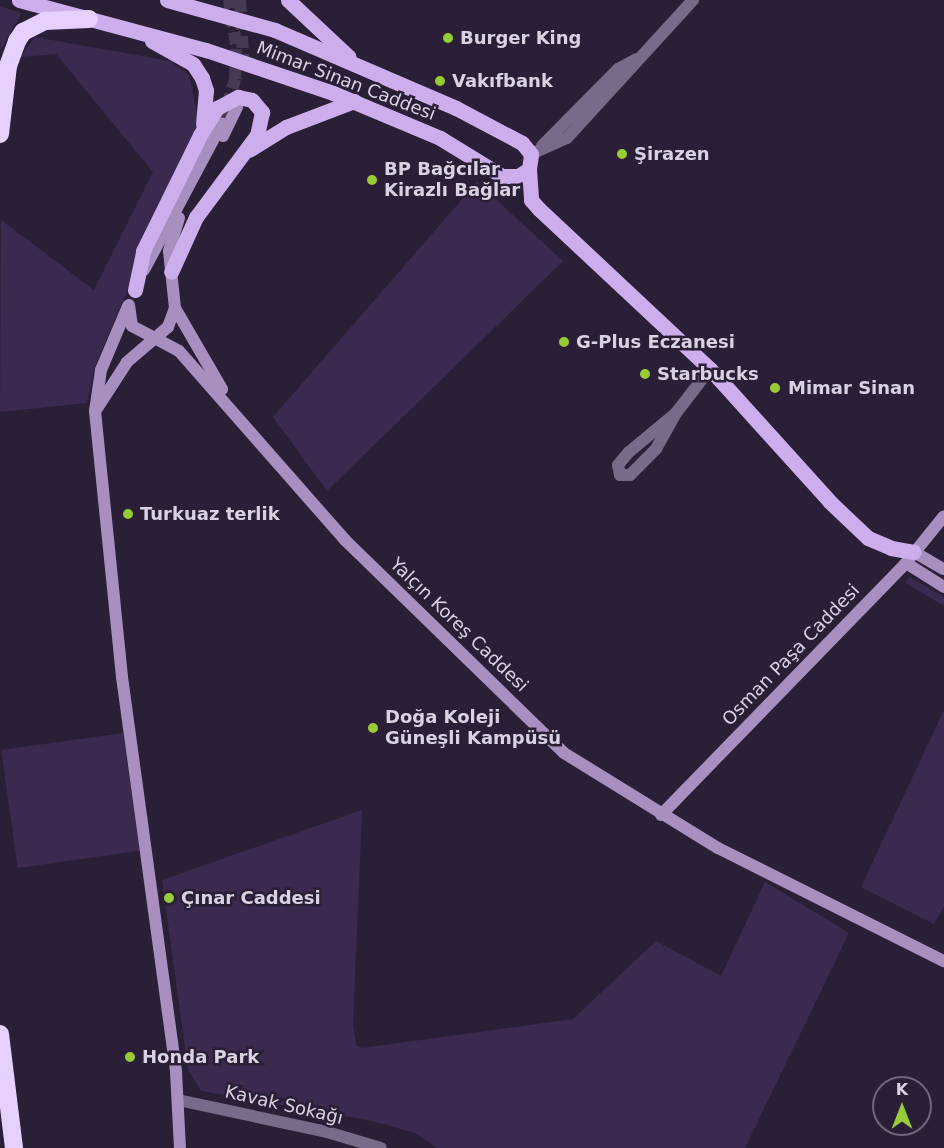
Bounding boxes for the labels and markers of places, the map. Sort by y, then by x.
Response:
place label: Burger King [460,27,581,49]
marker: Burger King [441,31,455,45]
place label: Vakıfbank [452,70,553,92]
marker: Vakıfbank [433,74,447,88]
place label: Şirazen [634,143,710,165]
marker: Şirazen [615,147,629,161]
place label: BP Bağcılar Kirazlı Bağlar [384,159,520,201]
marker: BP Bağcılar Kirazlı Bağlar [365,173,379,187]
place label: G-Plus Eczanesi [576,331,735,353]
marker: G-Plus Eczanesi [557,335,571,349]
place label: Starbucks [657,363,759,385]
marker: Starbucks [638,367,652,381]
place label: Mimar Sinan [788,377,915,399]
marker: Mimar Sinan [766,379,784,397]
place label: Turkuaz terlik [140,503,280,525]
marker: Turkuaz terlik [121,507,135,521]
place label: Doğa Koleji Güneşli Kampüsü [385,707,561,750]
marker: Doğa Koleji Güneşli Kampüsü [366,721,380,735]
place label: Çınar Caddesi [181,887,321,909]
marker: Çınar Caddesi [162,891,176,905]
place label: Honda Park [142,1046,259,1068]
marker: Honda Park [123,1050,137,1064]

